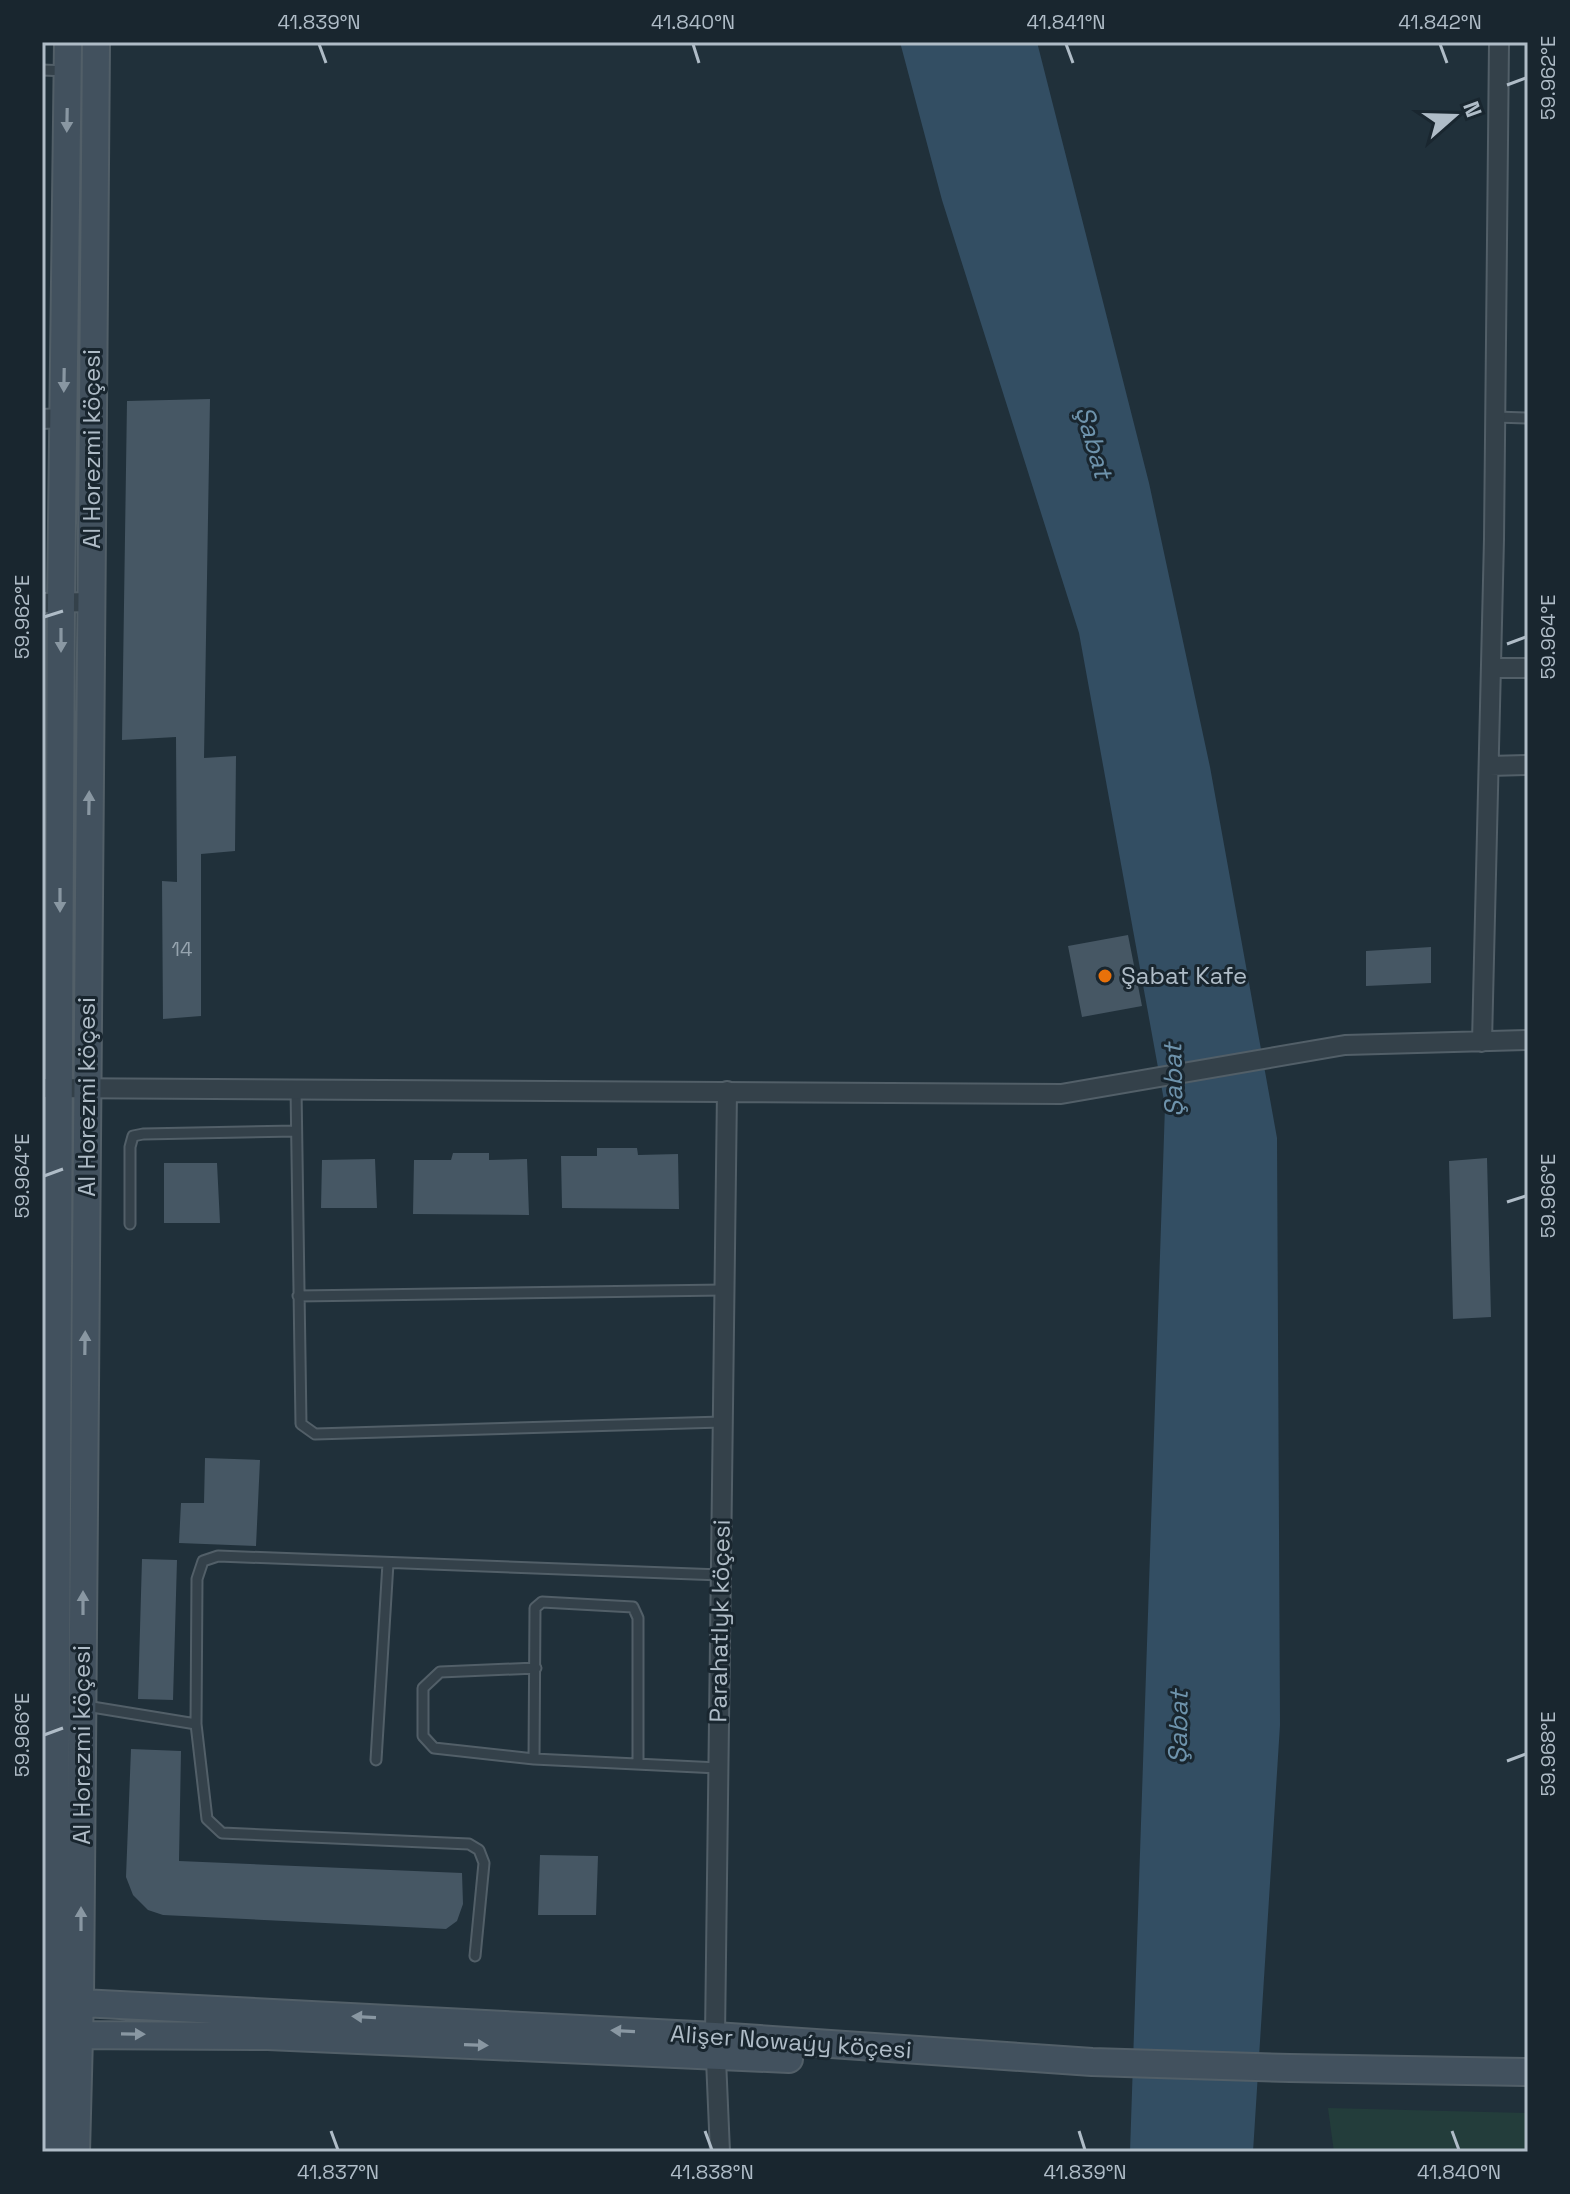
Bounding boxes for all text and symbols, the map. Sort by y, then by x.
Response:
text: 41.839°N [277,9,361,35]
text: 41.840°N [651,9,735,35]
text: 41.841°N [1026,9,1106,35]
text: 41.842°N [1398,9,1482,35]
text: 59.962°E [1535,36,1561,120]
north arrow [1414,76,1494,156]
text: N [1457,97,1488,121]
one-way arrow [61,108,74,133]
street label: Al Horezmi köçesi [76,349,107,549]
one-way arrow [58,368,70,393]
water label: Şabat [1067,402,1121,484]
text: 59.962°E [9,575,35,659]
text: 59.964°E [1535,595,1561,679]
one-way arrow [55,628,67,653]
one-way arrow [82,790,95,815]
one-way arrow [54,888,66,913]
house number: 14 [172,936,192,962]
place label: Şabat Kafe [1121,960,1247,991]
marker: Şabat Kafe [1096,967,1114,985]
street label: Al Horezmi köçesi [71,997,102,1197]
water label: Şabat [1155,1041,1191,1117]
text: 59.964°E [9,1134,35,1218]
text: 59.966°E [1535,1154,1561,1238]
one-way arrow [79,1330,91,1355]
street label: Parahatlyk köçesi [702,1519,737,1723]
one-way arrow [77,1590,89,1615]
street label: Al Horezmi köçesi [66,1645,97,1845]
water label: Şabat [1160,1688,1196,1764]
text: 59.966°E [9,1693,35,1777]
text: 59.968°E [1535,1712,1561,1796]
one-way arrow [74,1906,87,1931]
one-way arrow [351,2011,376,2024]
street label: Alişer Nowaýy köçesi [669,2018,913,2065]
one-way arrow [610,2024,635,2037]
one-way arrow [121,2028,146,2040]
one-way arrow [464,2038,489,2051]
text: 41.837°N [297,2159,379,2185]
text: 41.838°N [670,2159,754,2185]
text: 41.839°N [1043,2159,1127,2185]
text: 41.840°N [1417,2159,1501,2185]

